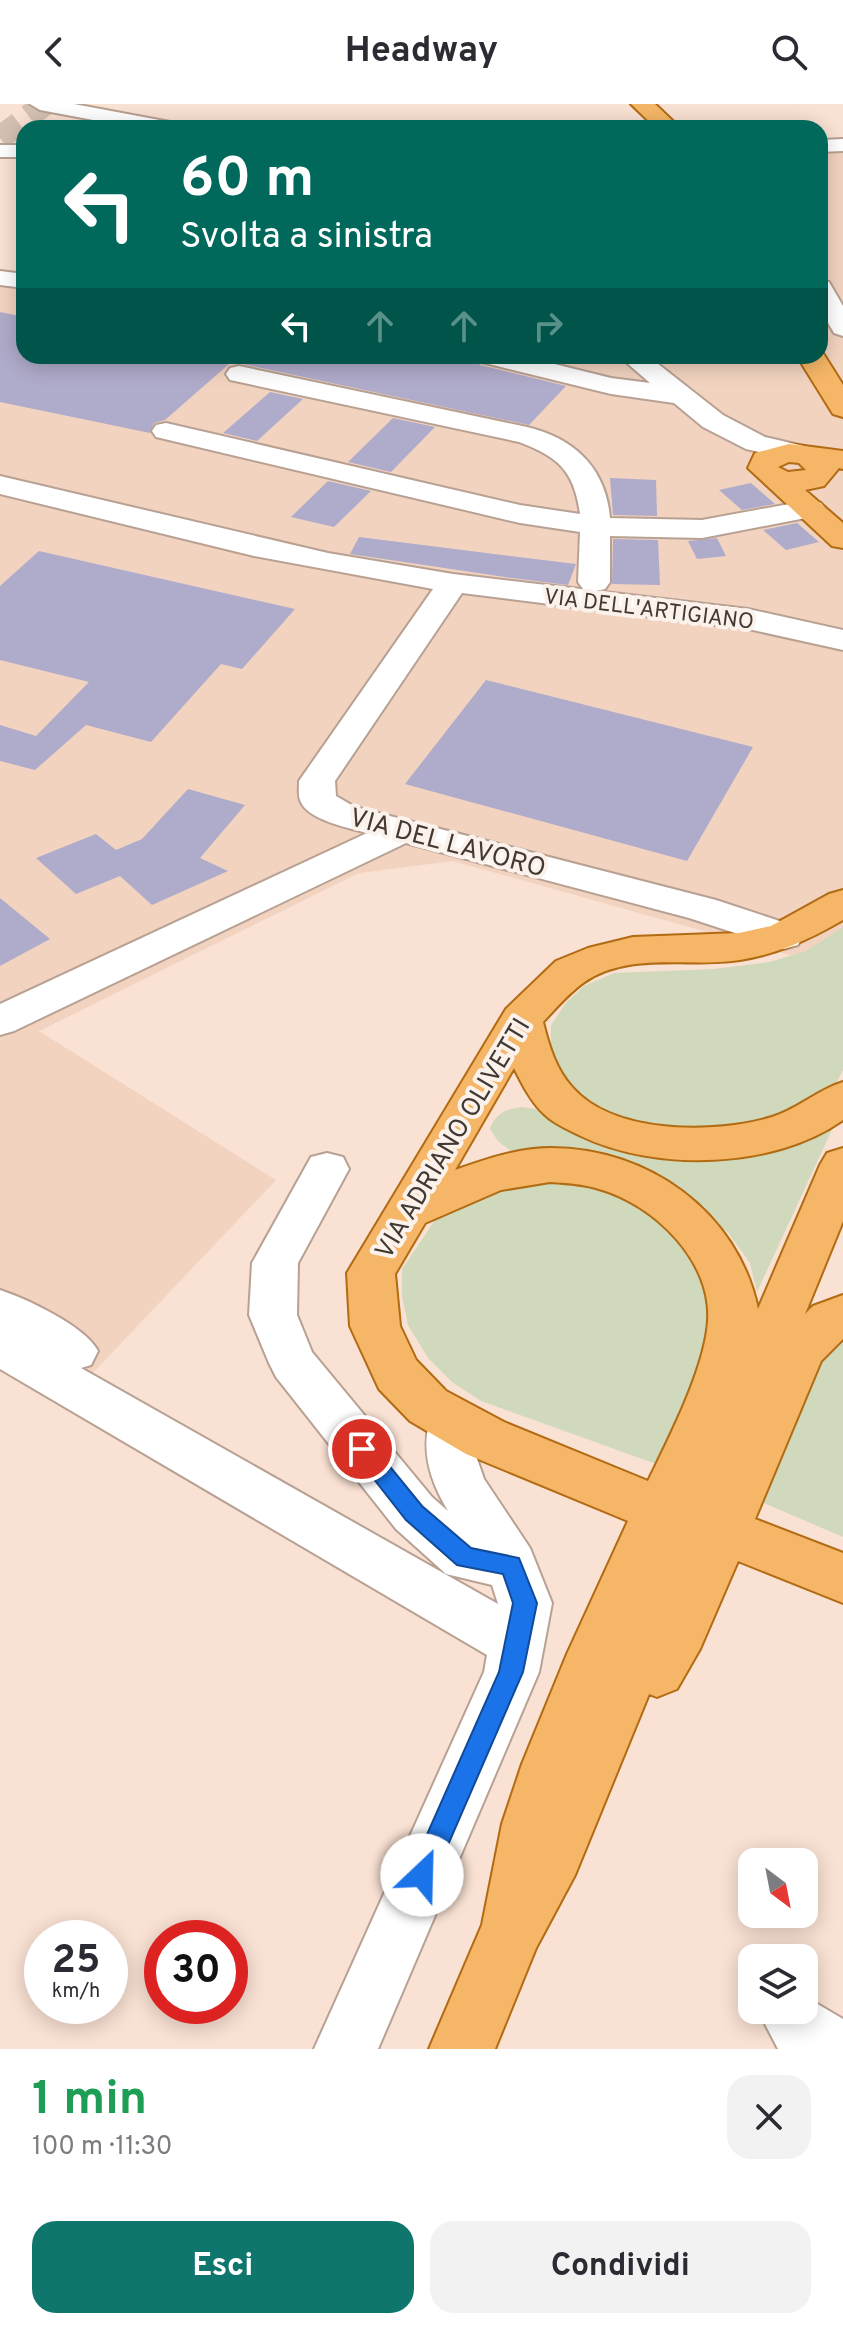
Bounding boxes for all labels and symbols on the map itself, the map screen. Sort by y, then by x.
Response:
street label: VIA DELL'ARTIGIANO [542,584,755,637]
street label: VIA DEL LAVORO [346,802,549,886]
street label: VIA ADRIANO OLIVETTI [369,1013,539,1266]
pin [328,1415,396,1483]
position arrow [380,1833,464,1917]
north arrow [738,1848,818,1928]
speed limit sign: 30 [144,1920,248,2024]

